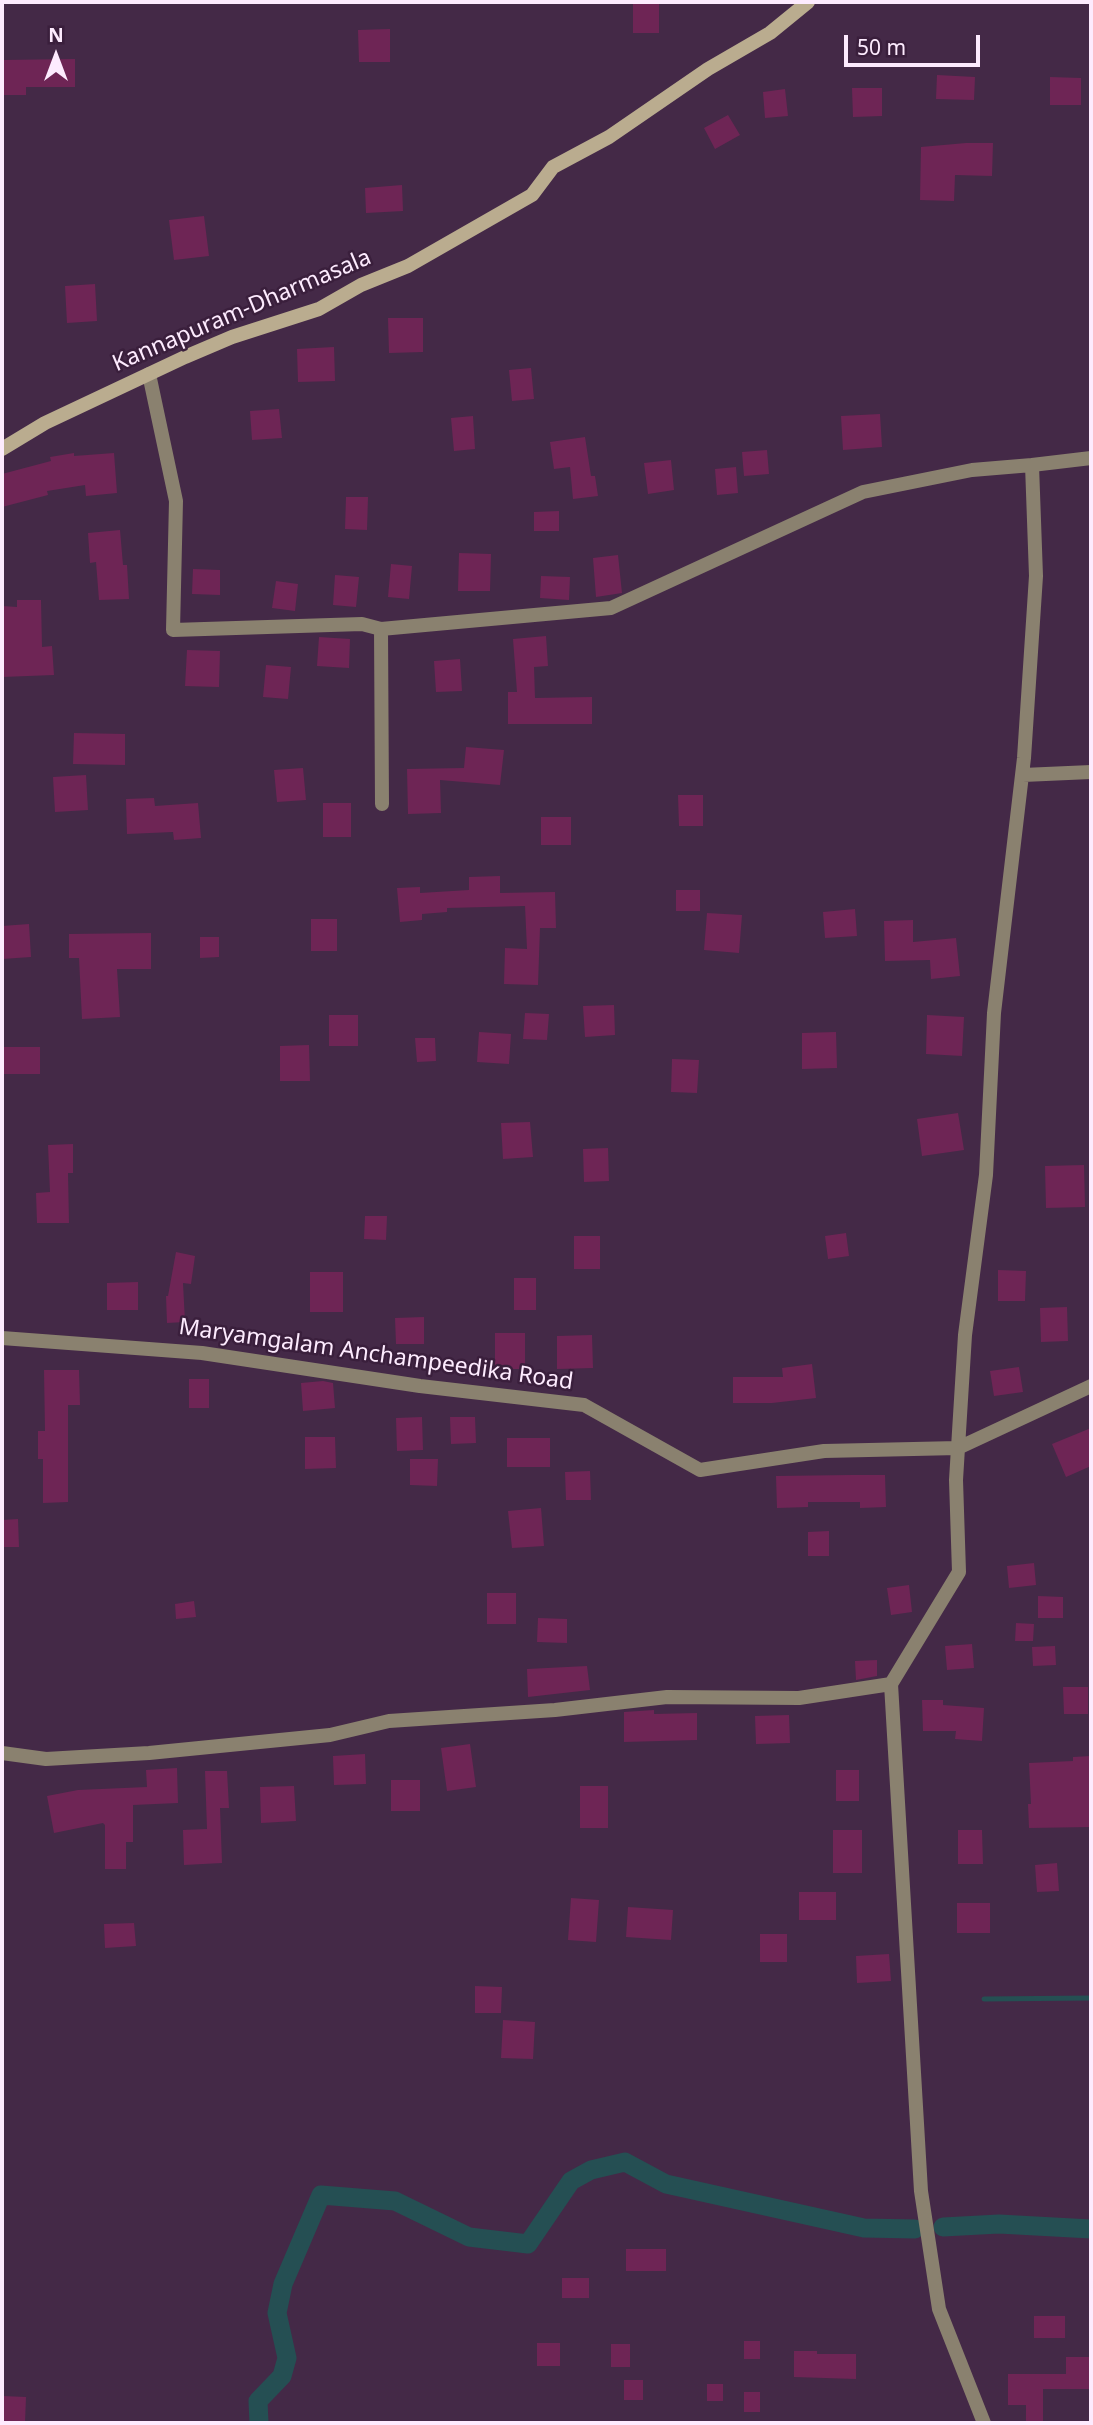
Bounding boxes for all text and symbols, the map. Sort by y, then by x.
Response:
north arrow [21,21,91,91]
scale bar [848,21,984,65]
text: N [48,22,64,48]
text: 50 m [857,33,906,61]
street label: Kannapuram-Dharmasala [109,244,375,378]
street label: Maryamgalam Anchampeedika Road [177,1314,575,1396]

